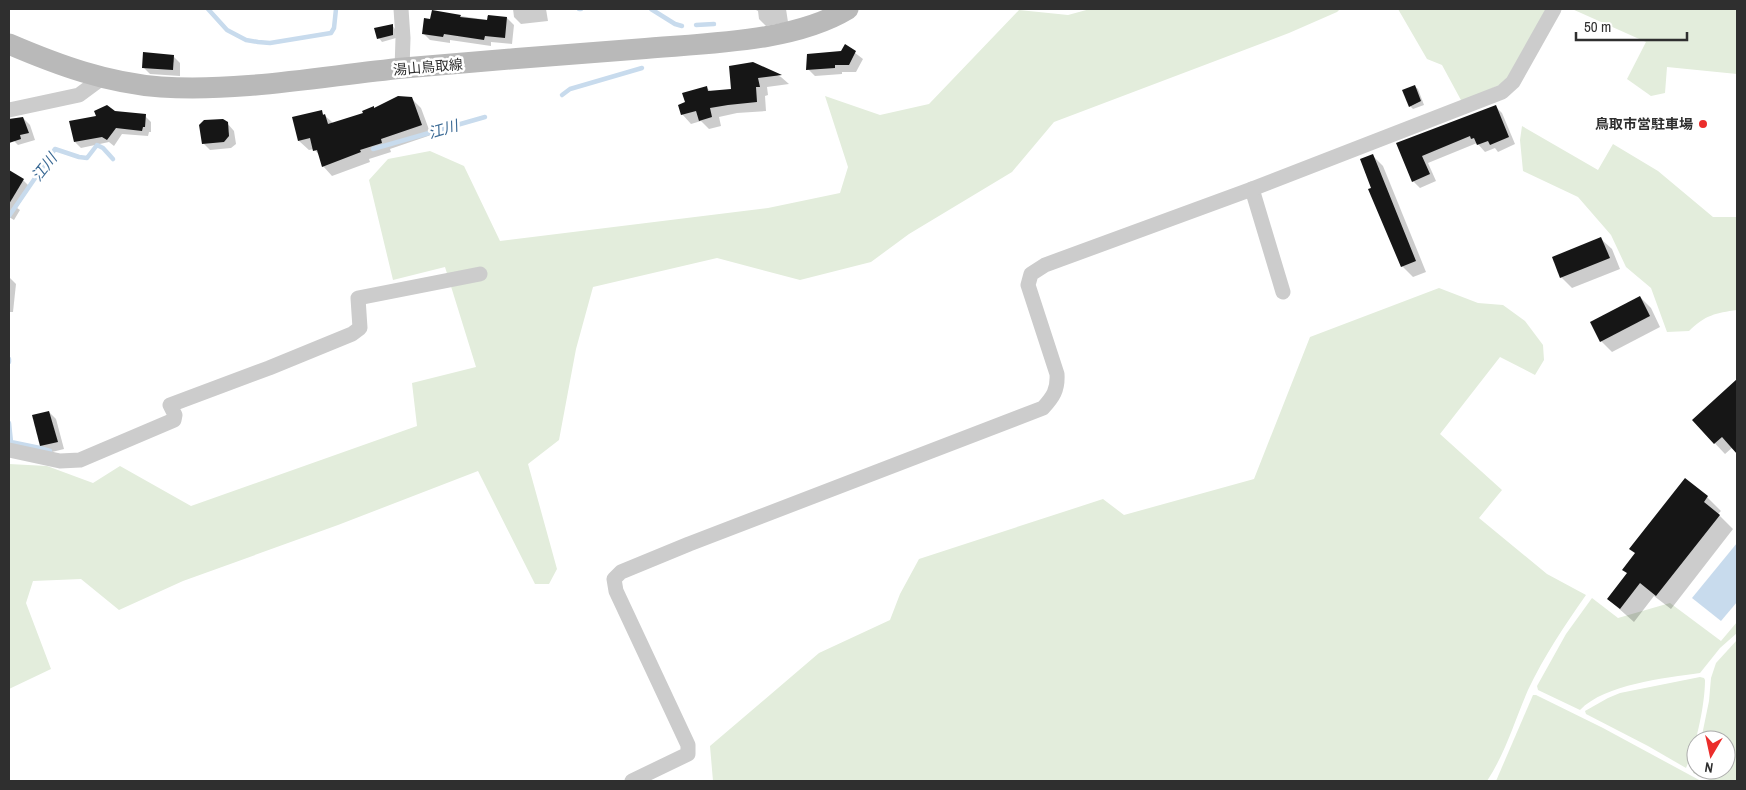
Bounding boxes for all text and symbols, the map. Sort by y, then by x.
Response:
scale bar [1576,10,1687,42]
text: 50 m [1584,16,1611,37]
street label: 湯山鳥取線 [392,55,464,79]
water label: 江川 [426,114,462,143]
place label: 鳥取市営駐車場 [1595,115,1693,133]
marker: 鳥取市営駐車場 [1697,118,1709,130]
water label: 江川 [26,147,63,185]
north arrow [1686,730,1736,780]
text: N [1703,758,1714,777]

